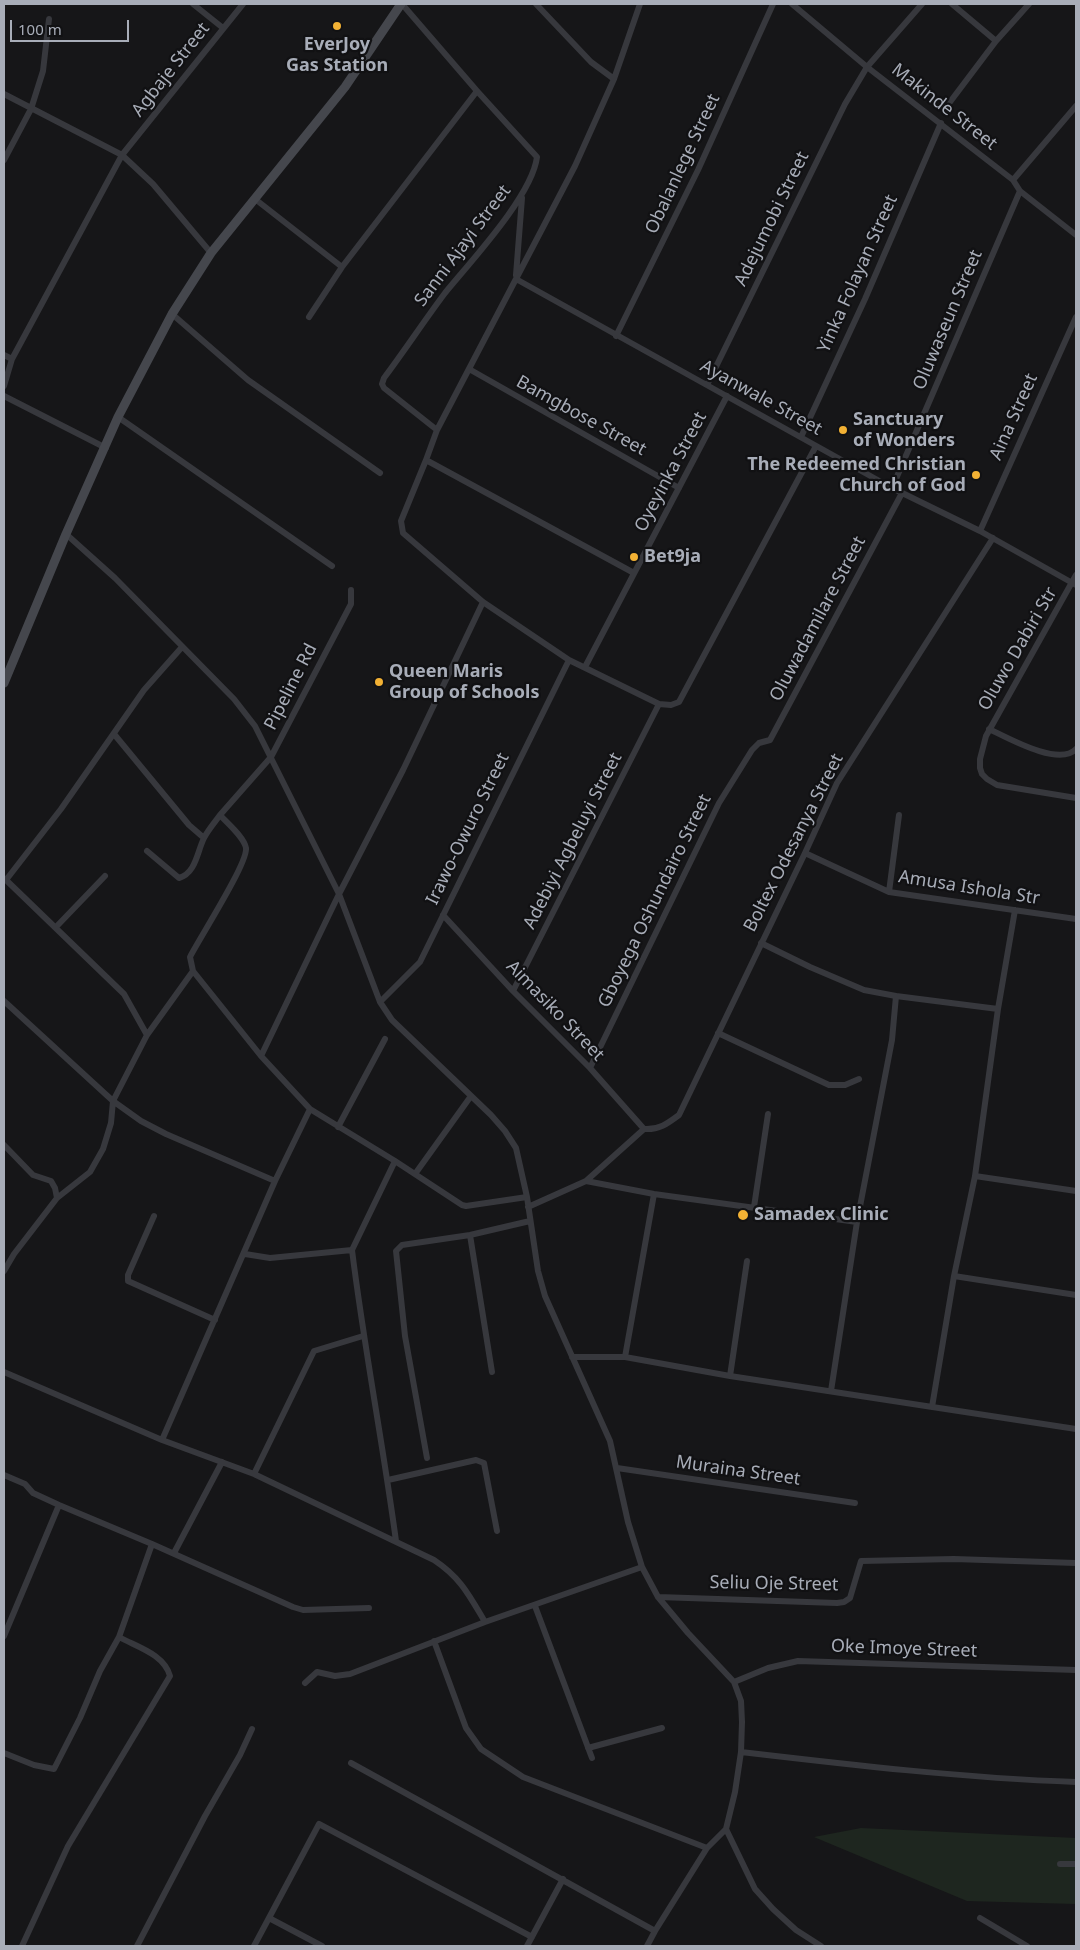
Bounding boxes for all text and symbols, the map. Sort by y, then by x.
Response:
scale bar [12,10,131,42]
text: 100 m [18,19,62,39]
street label: Agbaje Street [128,19,214,121]
marker: EverJoy Gas Station [331,20,343,32]
place label: EverJoy Gas Station [286,34,388,76]
street label: Makinde Street [887,59,1001,155]
street label: Obalanlege Street [641,91,725,237]
street label: Adejumobi Street [730,148,814,290]
street label: Sanni Ajayi Street [410,181,516,311]
street label: Yinka Folayan Street [813,192,903,356]
street label: Oluwaseun Street [909,247,987,393]
street label: Ayanwale Street [696,356,826,440]
street label: Aina Street [985,370,1043,464]
street label: Bamgbose Street [512,371,650,461]
street label: Oyeyinka Street [630,408,712,536]
place label: Sanctuary of Wonders [853,409,955,452]
marker: Sanctuary of Wonders [837,424,849,436]
place label: The Redeemed Christian Church of God [747,454,966,496]
marker: The Redeemed Christian Church of God [970,469,982,481]
street label: Oluwadamilare Street [765,533,871,705]
place label: Bet9ja [644,546,701,568]
marker: Bet9ja [628,551,640,563]
street label: Oluwo Dabiri Str [974,583,1062,715]
street label: Pipeline Rd [260,640,322,734]
place label: Queen Maris Group of Schools [389,661,539,704]
marker: Queen Maris Group of Schools [373,676,385,688]
street label: Adebiyi Agbeluyi Street [519,749,627,933]
street label: Irawo-Owuro Street [422,750,514,908]
street label: Boltex Odesanya Street [740,750,848,936]
street label: Gboyega Oshundairo Street [594,791,716,1011]
street label: Amusa Ishola Str [897,866,1041,910]
street label: Aimasiko Street [501,956,609,1066]
place label: Samadex Clinic [754,1204,889,1226]
marker: Samadex Clinic [736,1208,750,1222]
street label: Muraina Street [674,1452,802,1490]
street label: Seliu Oje Street [709,1572,839,1596]
street label: Oke Imoye Street [831,1636,977,1662]

